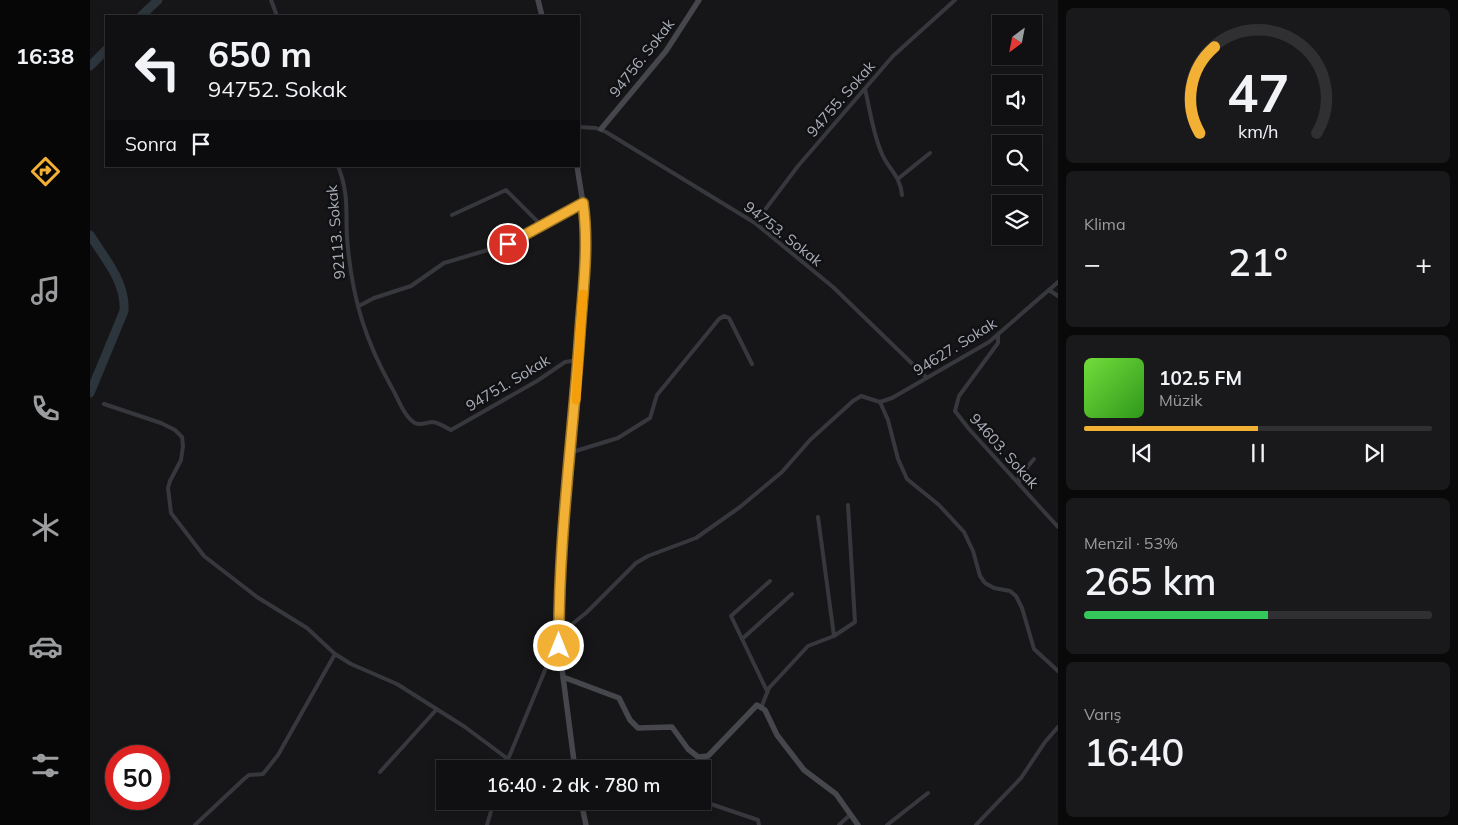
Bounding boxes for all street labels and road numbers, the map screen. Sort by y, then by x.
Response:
street label: 94756. Sokak [605,14,678,101]
street label: 94755. Sokak [802,57,879,141]
street label: 92113. Sokak [322,184,349,280]
street label: 94753. Sokak [740,197,827,270]
street label: 94627. Sokak [910,313,1000,380]
street label: 94751. Sokak [462,350,553,415]
street label: 94603. Sokak [966,409,1043,492]

